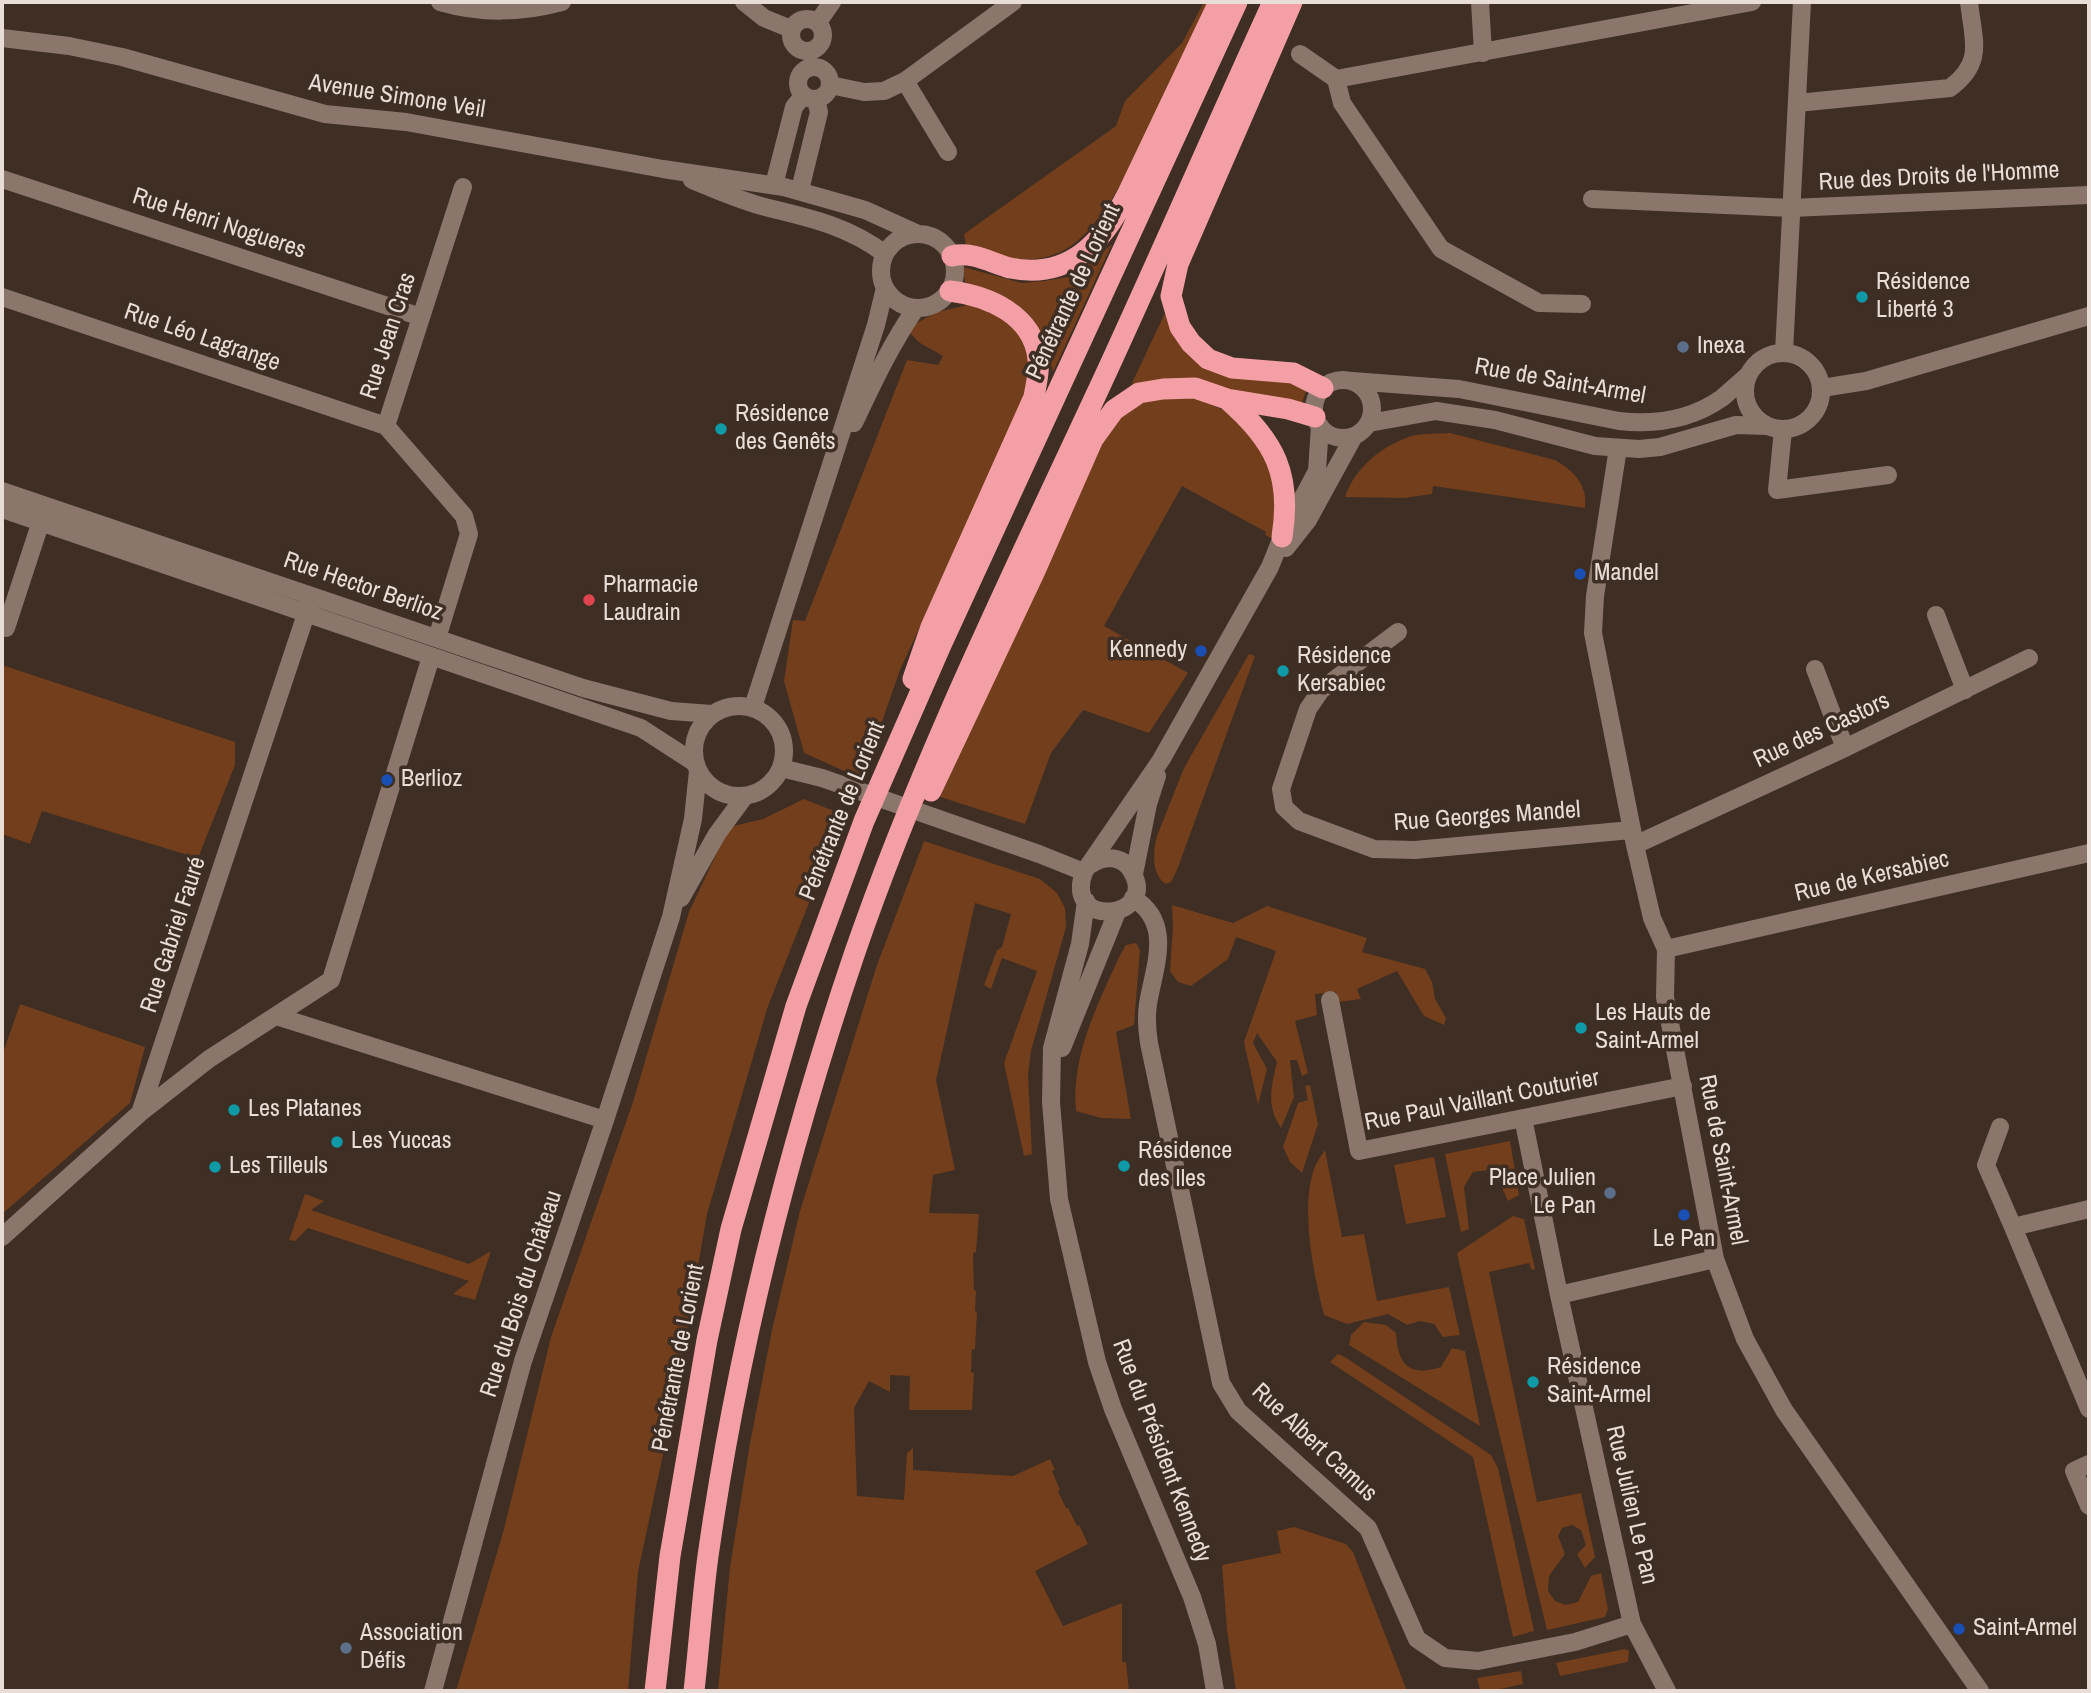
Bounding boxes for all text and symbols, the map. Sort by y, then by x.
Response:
street label: Avenue Simone Veil [307,69,487,125]
street label: Rue des Droits de l'Homme [1818,156,2060,198]
street label: Rue Henri Nogueres [129,182,309,266]
street label: Pénétrante de Lorient [1021,200,1127,384]
street label: Rue Jean Cras [355,269,423,403]
place label: Résidence Liberté 3 [1876,269,1970,325]
marker: Résidence Liberté 3 [1854,289,1870,305]
street label: Rue Léo Lagrange [120,298,284,378]
place label: Inexa [1697,333,1745,361]
marker: Inexa [1675,339,1691,355]
street label: Rue de Saint-Armel [1472,353,1648,411]
place label: Résidence des Genêts [735,401,836,457]
marker: Résidence des Genêts [713,421,729,437]
street label: Rue Hector Berlioz [280,546,446,628]
place label: Mandel [1594,560,1659,588]
marker: Mandel [1572,566,1588,582]
place label: Pharmacie Laudrain [603,572,698,628]
marker: Pharmacie Laudrain [581,592,597,608]
place label: Kennedy [1109,637,1187,665]
marker: Kennedy [1193,643,1209,659]
place label: Résidence Kersabiec [1297,643,1391,699]
marker: Résidence Kersabiec [1275,663,1291,679]
street label: Rue des Castors [1749,687,1895,775]
street label: Pénétrante de Lorient [794,717,892,905]
place label: Berlioz [401,766,462,794]
marker: Berlioz [379,772,395,788]
street label: Rue Georges Mandel [1393,796,1581,838]
street label: Rue de Kersabiec [1792,845,1952,909]
street label: Rue Gabriel Fauré [135,854,213,1016]
place label: Les Hauts de Saint-Armel [1595,1000,1711,1056]
marker: Les Hauts de Saint-Armel [1573,1020,1589,1036]
street label: Rue Paul Vaillant Couturier [1362,1064,1602,1138]
street label: Rue de Saint-Armel [1691,1072,1753,1248]
place label: Les Platanes [248,1096,362,1124]
marker: Les Platanes [226,1102,242,1118]
place label: Les Yuccas [351,1128,452,1156]
marker: Les Yuccas [329,1134,345,1150]
place label: Résidence des Iles [1138,1138,1232,1194]
place label: Les Tilleuls [229,1153,328,1181]
marker: Résidence des Iles [1116,1158,1132,1174]
marker: Les Tilleuls [207,1159,223,1175]
place label: Place Julien Le Pan [1489,1165,1596,1221]
marker: Place Julien Le Pan [1602,1185,1618,1201]
street label: Rue du Bois du Château [475,1187,569,1401]
marker: Le Pan [1676,1207,1692,1223]
place label: Le Pan [1653,1226,1715,1254]
street label: Pénétrante de Lorient [647,1262,711,1454]
street label: Rue du Président Kennedy [1105,1336,1217,1566]
place label: Résidence Saint-Armel [1547,1354,1651,1410]
marker: Résidence Saint-Armel [1525,1374,1541,1390]
street label: Rue Albert Camus [1245,1378,1383,1508]
street label: Rue Julien Le Pan [1599,1423,1663,1587]
place label: Saint-Armel [1973,1615,2077,1643]
place label: Association Défis [360,1620,463,1676]
marker: Saint-Armel [1951,1621,1967,1637]
marker: Association Défis [338,1640,354,1656]

